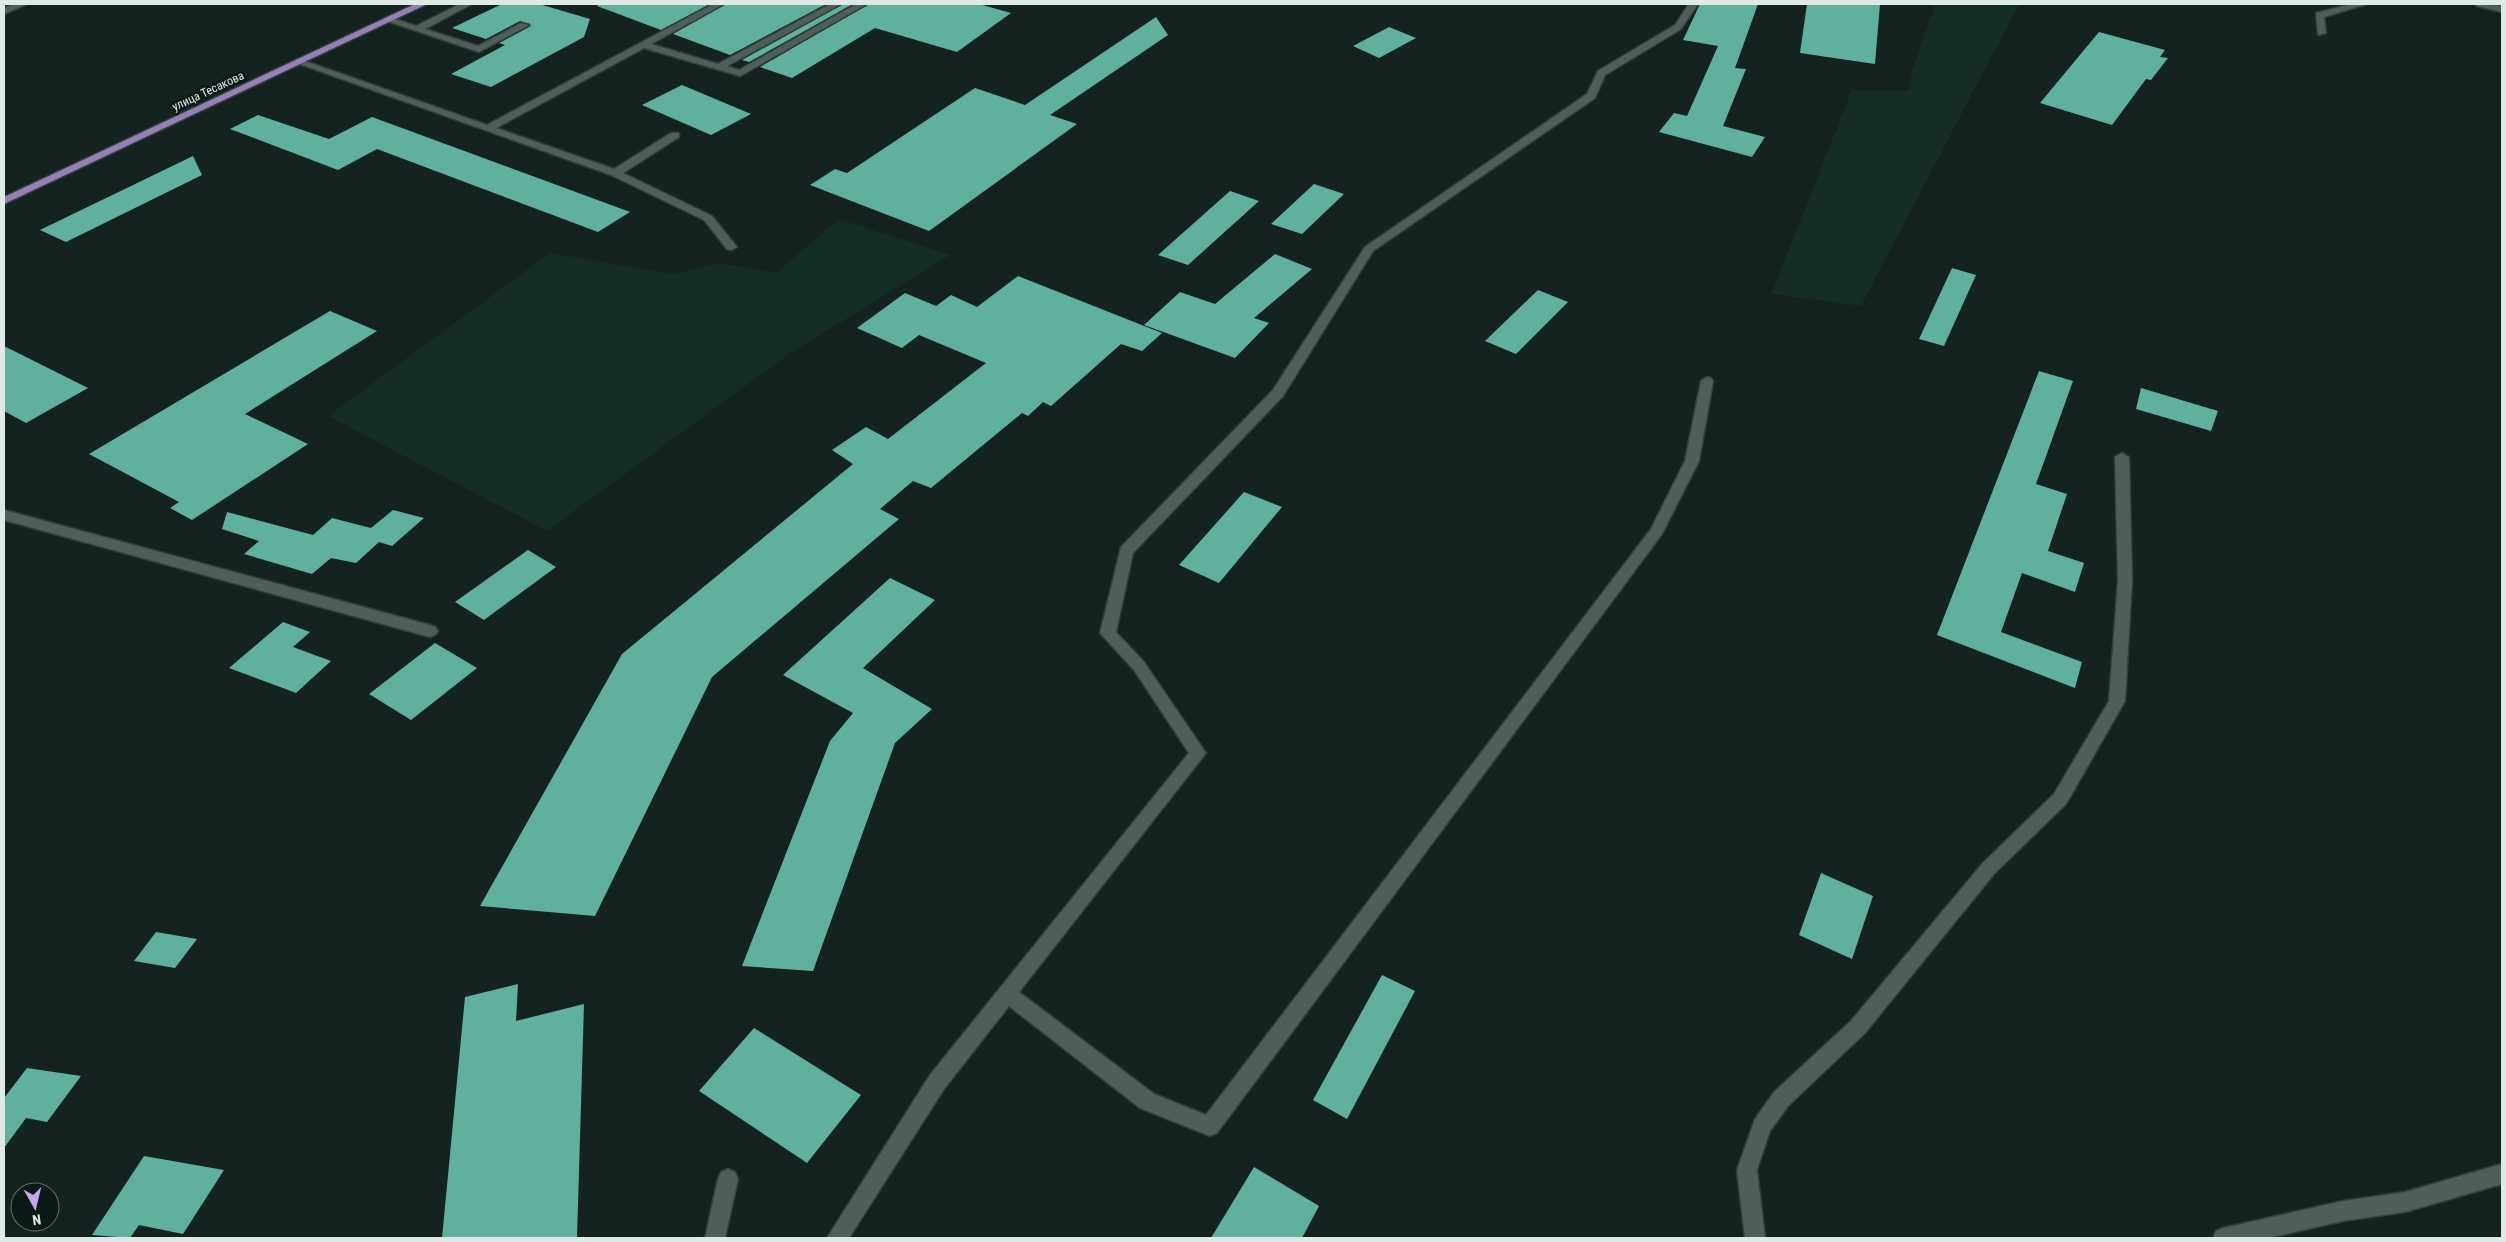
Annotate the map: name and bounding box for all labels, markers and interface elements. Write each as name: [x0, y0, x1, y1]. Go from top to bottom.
street label: улица Тесакова: [170, 68, 246, 114]
north arrow: [10, 1182, 60, 1232]
text: N: [31, 1211, 42, 1228]

